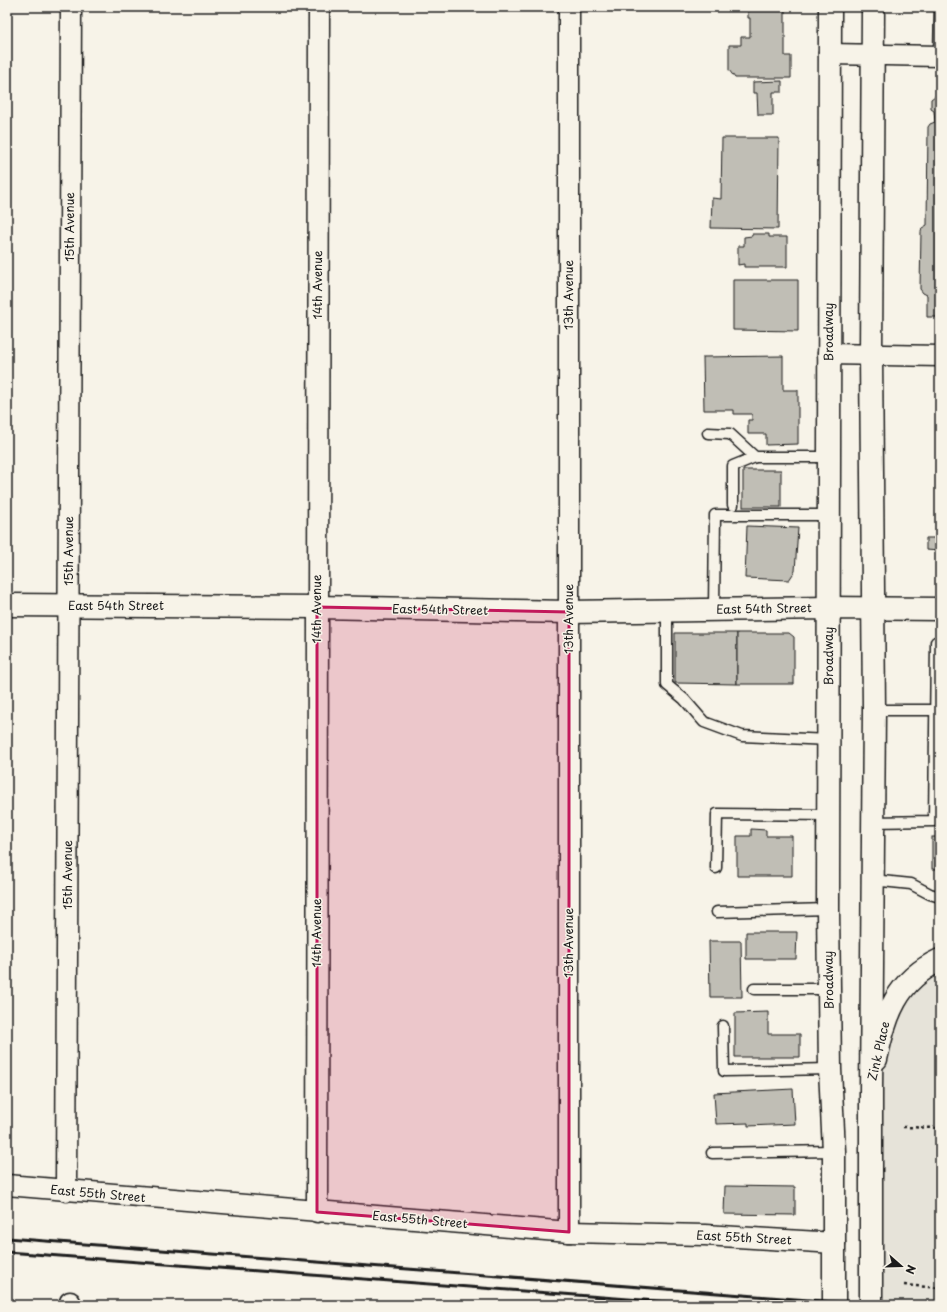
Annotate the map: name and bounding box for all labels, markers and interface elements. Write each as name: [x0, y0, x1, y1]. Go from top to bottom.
street label: 15th Avenue: [60, 192, 78, 262]
street label: 14th Avenue: [308, 250, 326, 320]
street label: 13th Avenue: [559, 260, 577, 330]
street label: Broadway: [819, 303, 837, 361]
street label: 15th Avenue: [59, 516, 77, 586]
street label: 14th Avenue: [307, 574, 325, 644]
street label: 13th Avenue: [559, 584, 577, 654]
street label: East 54th Street: [68, 596, 164, 614]
street label: East 54th Street: [716, 598, 812, 618]
street label: East 54th Street: [392, 599, 488, 619]
street label: Broadway: [819, 627, 837, 685]
street label: 15th Avenue: [58, 840, 76, 910]
street label: 14th Avenue: [307, 898, 325, 968]
street label: 13th Avenue: [559, 908, 577, 978]
street label: Broadway: [818, 951, 838, 1009]
street label: Zink Place: [862, 1019, 894, 1082]
street label: East 55th Street: [50, 1180, 147, 1206]
street label: East 55th Street: [372, 1206, 469, 1232]
street label: East 55th Street: [696, 1226, 792, 1248]
north arrow: [881, 1246, 921, 1286]
text: N: [901, 1263, 920, 1277]

